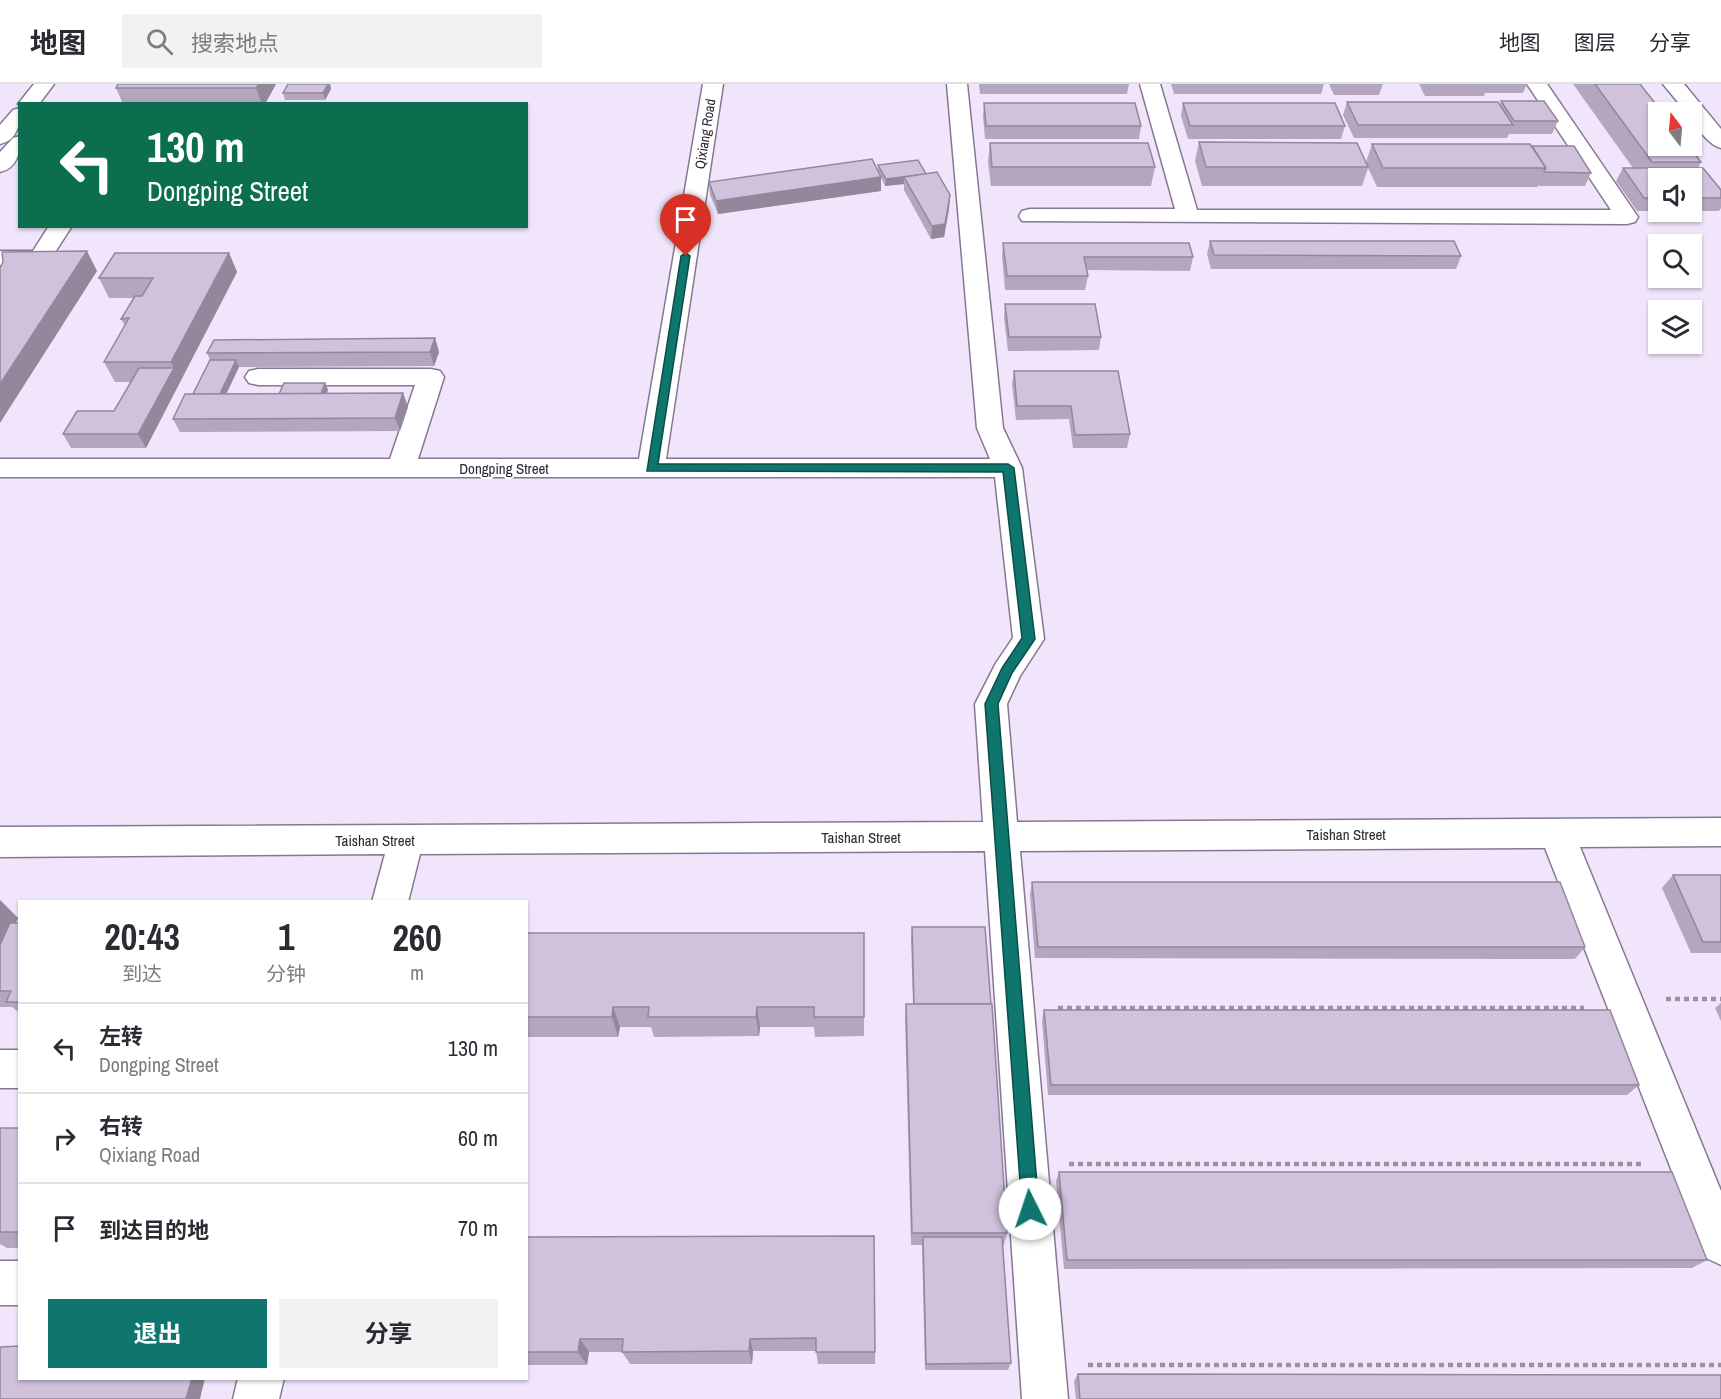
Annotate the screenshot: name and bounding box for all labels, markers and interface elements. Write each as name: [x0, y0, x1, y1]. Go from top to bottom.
search box: [122, 14, 542, 68]
text: 地图: [30, 24, 86, 62]
icon: search: [143, 25, 176, 58]
text: 搜索地点: [191, 28, 279, 58]
text: 地图: [1499, 28, 1541, 57]
text: 图层: [1574, 28, 1616, 57]
text: 分享: [1649, 28, 1691, 57]
street label: Qixiang Road: [691, 98, 719, 170]
north arrow: [1648, 102, 1702, 156]
map controls: [1648, 102, 1702, 354]
text: 130 m: [147, 119, 245, 175]
icon: left: [48, 126, 126, 204]
button: sound: [1648, 168, 1702, 222]
text: Dongping Street: [147, 173, 308, 209]
pin: [660, 194, 711, 256]
icon: arrive: [669, 203, 702, 236]
button: search: [1648, 234, 1702, 288]
button: layers: [1648, 300, 1702, 354]
street label: Dongping Street: [459, 458, 549, 479]
street label: Taishan Street: [1306, 824, 1386, 845]
street label: Taishan Street: [821, 827, 901, 848]
street label: Taishan Street: [335, 830, 415, 851]
text: 20:43: [104, 913, 180, 961]
text: 1: [278, 913, 294, 961]
text: 260: [392, 914, 442, 962]
text: m: [410, 959, 424, 986]
text: 到达: [122, 960, 162, 987]
text: 分钟: [266, 960, 306, 987]
text: 左转: [99, 1021, 143, 1051]
icon: left: [48, 1032, 81, 1065]
text: 130 m: [448, 1033, 498, 1063]
text: Dongping Street: [99, 1051, 218, 1078]
text: 右转: [99, 1111, 143, 1141]
icon: right: [48, 1122, 81, 1155]
text: 60 m: [458, 1123, 498, 1153]
text: Qixiang Road: [99, 1141, 200, 1168]
position arrow: [998, 1177, 1062, 1241]
icon: arrive: [48, 1212, 81, 1245]
text: 70 m: [458, 1213, 498, 1243]
text: 到达目的地: [99, 1215, 209, 1245]
button: 退出: [48, 1299, 267, 1368]
button: 分享: [279, 1299, 498, 1368]

